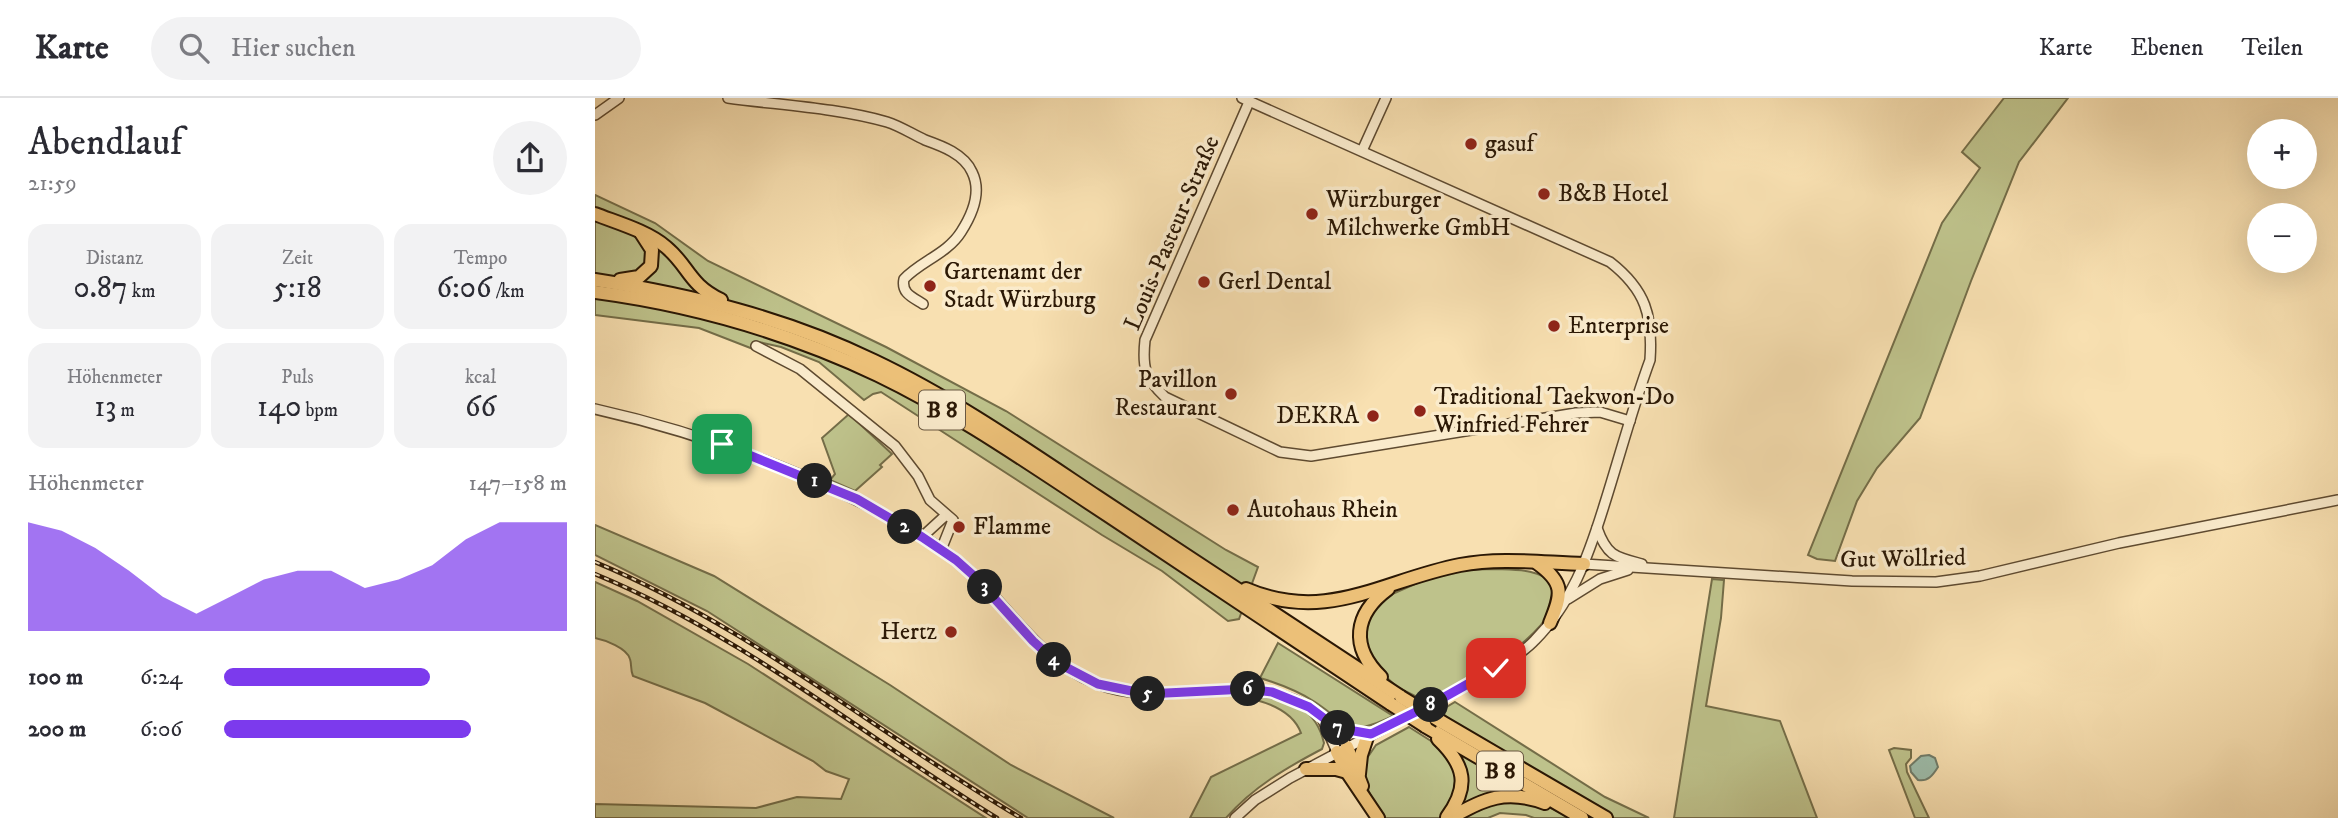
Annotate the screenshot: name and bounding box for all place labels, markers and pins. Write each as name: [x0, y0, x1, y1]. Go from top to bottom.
place label: gasuf: [1485, 129, 1537, 159]
marker: gasuf: [1463, 136, 1479, 152]
place label: B&B Hotel: [1558, 179, 1669, 209]
place label: Würzburger Milchwerke GmbH: [1325, 185, 1511, 243]
marker: B&B Hotel: [1536, 186, 1552, 202]
marker: Würzburger Milchwerke GmbH: [1304, 206, 1320, 222]
place label: Gartenamt der Stadt Würzburg: [944, 257, 1096, 315]
place label: Gerl Dental: [1218, 267, 1332, 297]
marker: Gerl Dental: [1196, 274, 1212, 290]
marker: Gartenamt der Stadt Würzburg: [922, 278, 938, 294]
place label: Enterprise: [1568, 311, 1669, 341]
marker: Enterprise: [1546, 318, 1562, 334]
place label: Pavillon Restaurant: [1115, 365, 1217, 423]
place label: Traditional Taekwon-Do Winfried Fehrer: [1433, 382, 1674, 440]
marker: Pavillon Restaurant: [1223, 386, 1239, 402]
place label: DEKRA: [1276, 401, 1360, 431]
marker: Traditional Taekwon-Do Winfried Fehrer: [1412, 403, 1428, 419]
marker: DEKRA: [1365, 408, 1381, 424]
pin: [692, 414, 752, 474]
pin: 1: [797, 464, 833, 498]
place label: Autohaus Rhein: [1247, 495, 1398, 525]
marker: Autohaus Rhein: [1225, 502, 1241, 518]
pin: 2: [887, 510, 923, 544]
place label: Flamme: [973, 512, 1051, 542]
marker: Flamme: [951, 519, 967, 535]
pin: 3: [967, 570, 1003, 604]
place label: Hertz: [880, 617, 938, 647]
marker: Hertz: [943, 624, 959, 640]
pin: [1466, 638, 1526, 698]
pin: 4: [1037, 642, 1071, 678]
pin: 6: [1231, 672, 1265, 706]
pin: 5: [1131, 676, 1165, 712]
pin: 8: [1413, 688, 1449, 722]
pin: 7: [1321, 710, 1355, 746]

